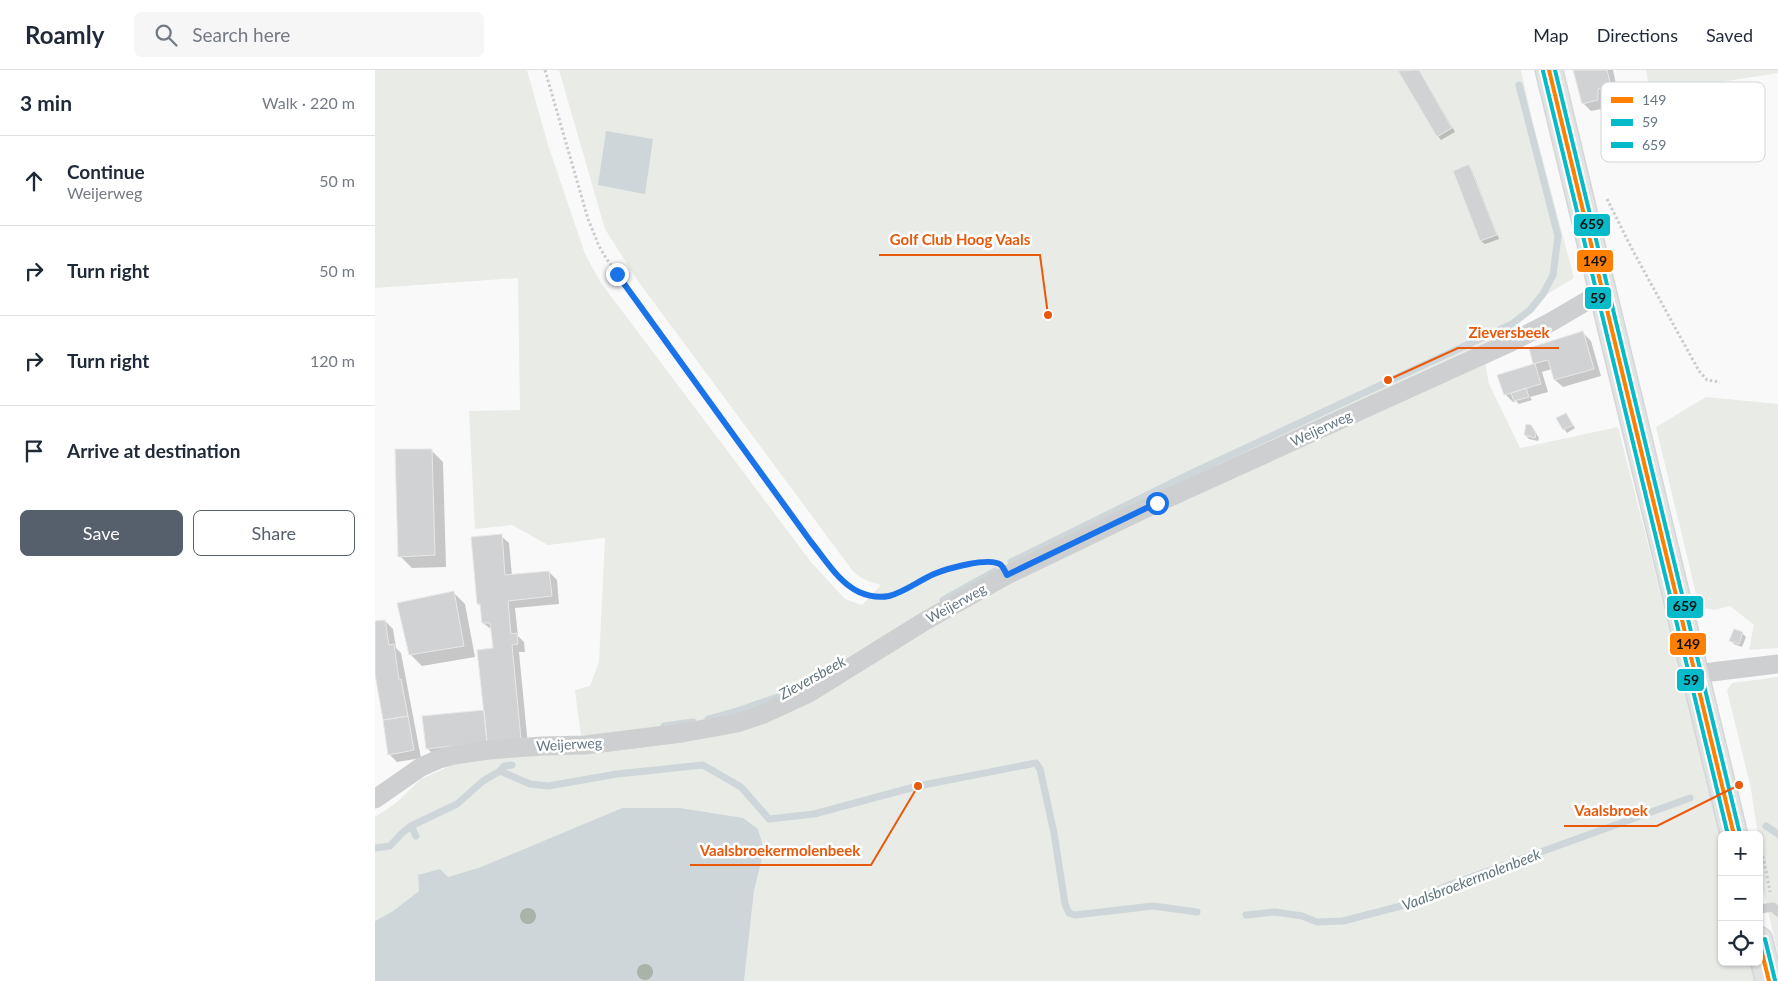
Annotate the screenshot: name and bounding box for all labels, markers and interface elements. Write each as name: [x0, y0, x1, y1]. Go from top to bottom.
search box: [134, 12, 484, 57]
text: Roamly: [25, 20, 104, 49]
icon: search: [152, 21, 180, 49]
text: Search here: [192, 23, 290, 46]
text: Map: [1533, 24, 1569, 46]
text: Directions: [1597, 24, 1678, 46]
text: Saved: [1706, 24, 1753, 46]
legend: [1601, 82, 1765, 162]
text: 3 min: [20, 90, 72, 115]
text: 149: [1642, 91, 1666, 108]
text: Walk · 220 m: [262, 93, 355, 112]
text: 59: [1642, 113, 1658, 130]
text: 659: [1642, 136, 1666, 153]
text: Continue: [67, 160, 145, 183]
icon: ahead: [20, 167, 48, 195]
text: 50 m: [319, 171, 355, 190]
text: Weijerweg: [67, 183, 142, 202]
line badge: 659: [1573, 213, 1611, 237]
text: 659: [1580, 215, 1604, 232]
callout: Golf Club Hoog Vaals: [879, 225, 1040, 255]
text: Golf Club Hoog Vaals: [890, 230, 1031, 248]
line badge: 149: [1576, 249, 1614, 273]
text: 149: [1583, 252, 1607, 269]
icon: right: [20, 257, 48, 285]
text: Turn right: [67, 259, 149, 282]
text: 50 m: [319, 261, 355, 280]
route end: [606, 263, 629, 286]
line badge: 59: [1584, 286, 1612, 310]
text: 59: [1590, 289, 1606, 306]
callout: Zieversbeek: [1458, 318, 1559, 348]
text: Zieversbeek: [1468, 323, 1551, 341]
icon: right: [20, 347, 48, 375]
text: Turn right: [67, 349, 149, 372]
text: 120 m: [310, 351, 355, 370]
street label: Weijerweg: [1288, 406, 1354, 450]
icon: arrive: [20, 437, 48, 465]
text: Arrive at destination: [67, 439, 240, 462]
route start: [1146, 492, 1169, 515]
button: Save: [20, 510, 183, 556]
button: Share: [193, 510, 355, 556]
street label: Weijerweg: [923, 580, 989, 626]
line badge: 659: [1666, 595, 1704, 619]
text: 659: [1673, 597, 1697, 614]
line badge: 149: [1669, 632, 1707, 656]
text: 149: [1676, 635, 1700, 652]
water label: Zieversbeek: [775, 651, 849, 703]
line badge: 59: [1676, 668, 1705, 692]
text: 59: [1683, 671, 1699, 688]
street label: Weijerweg: [536, 734, 602, 754]
callout: Vaalsbroek: [1564, 796, 1657, 826]
text: Vaalsbroek: [1573, 801, 1649, 819]
map controls: [1718, 831, 1763, 966]
button: +: [1718, 831, 1763, 876]
callout: Vaalsbroekermolenbeek: [690, 835, 871, 865]
text: Vaalsbroekermolenbeek: [699, 841, 861, 859]
water label: Vaalsbroekermolenbeek: [1399, 844, 1544, 914]
button: −: [1718, 876, 1763, 921]
button: locate: [1718, 921, 1763, 966]

